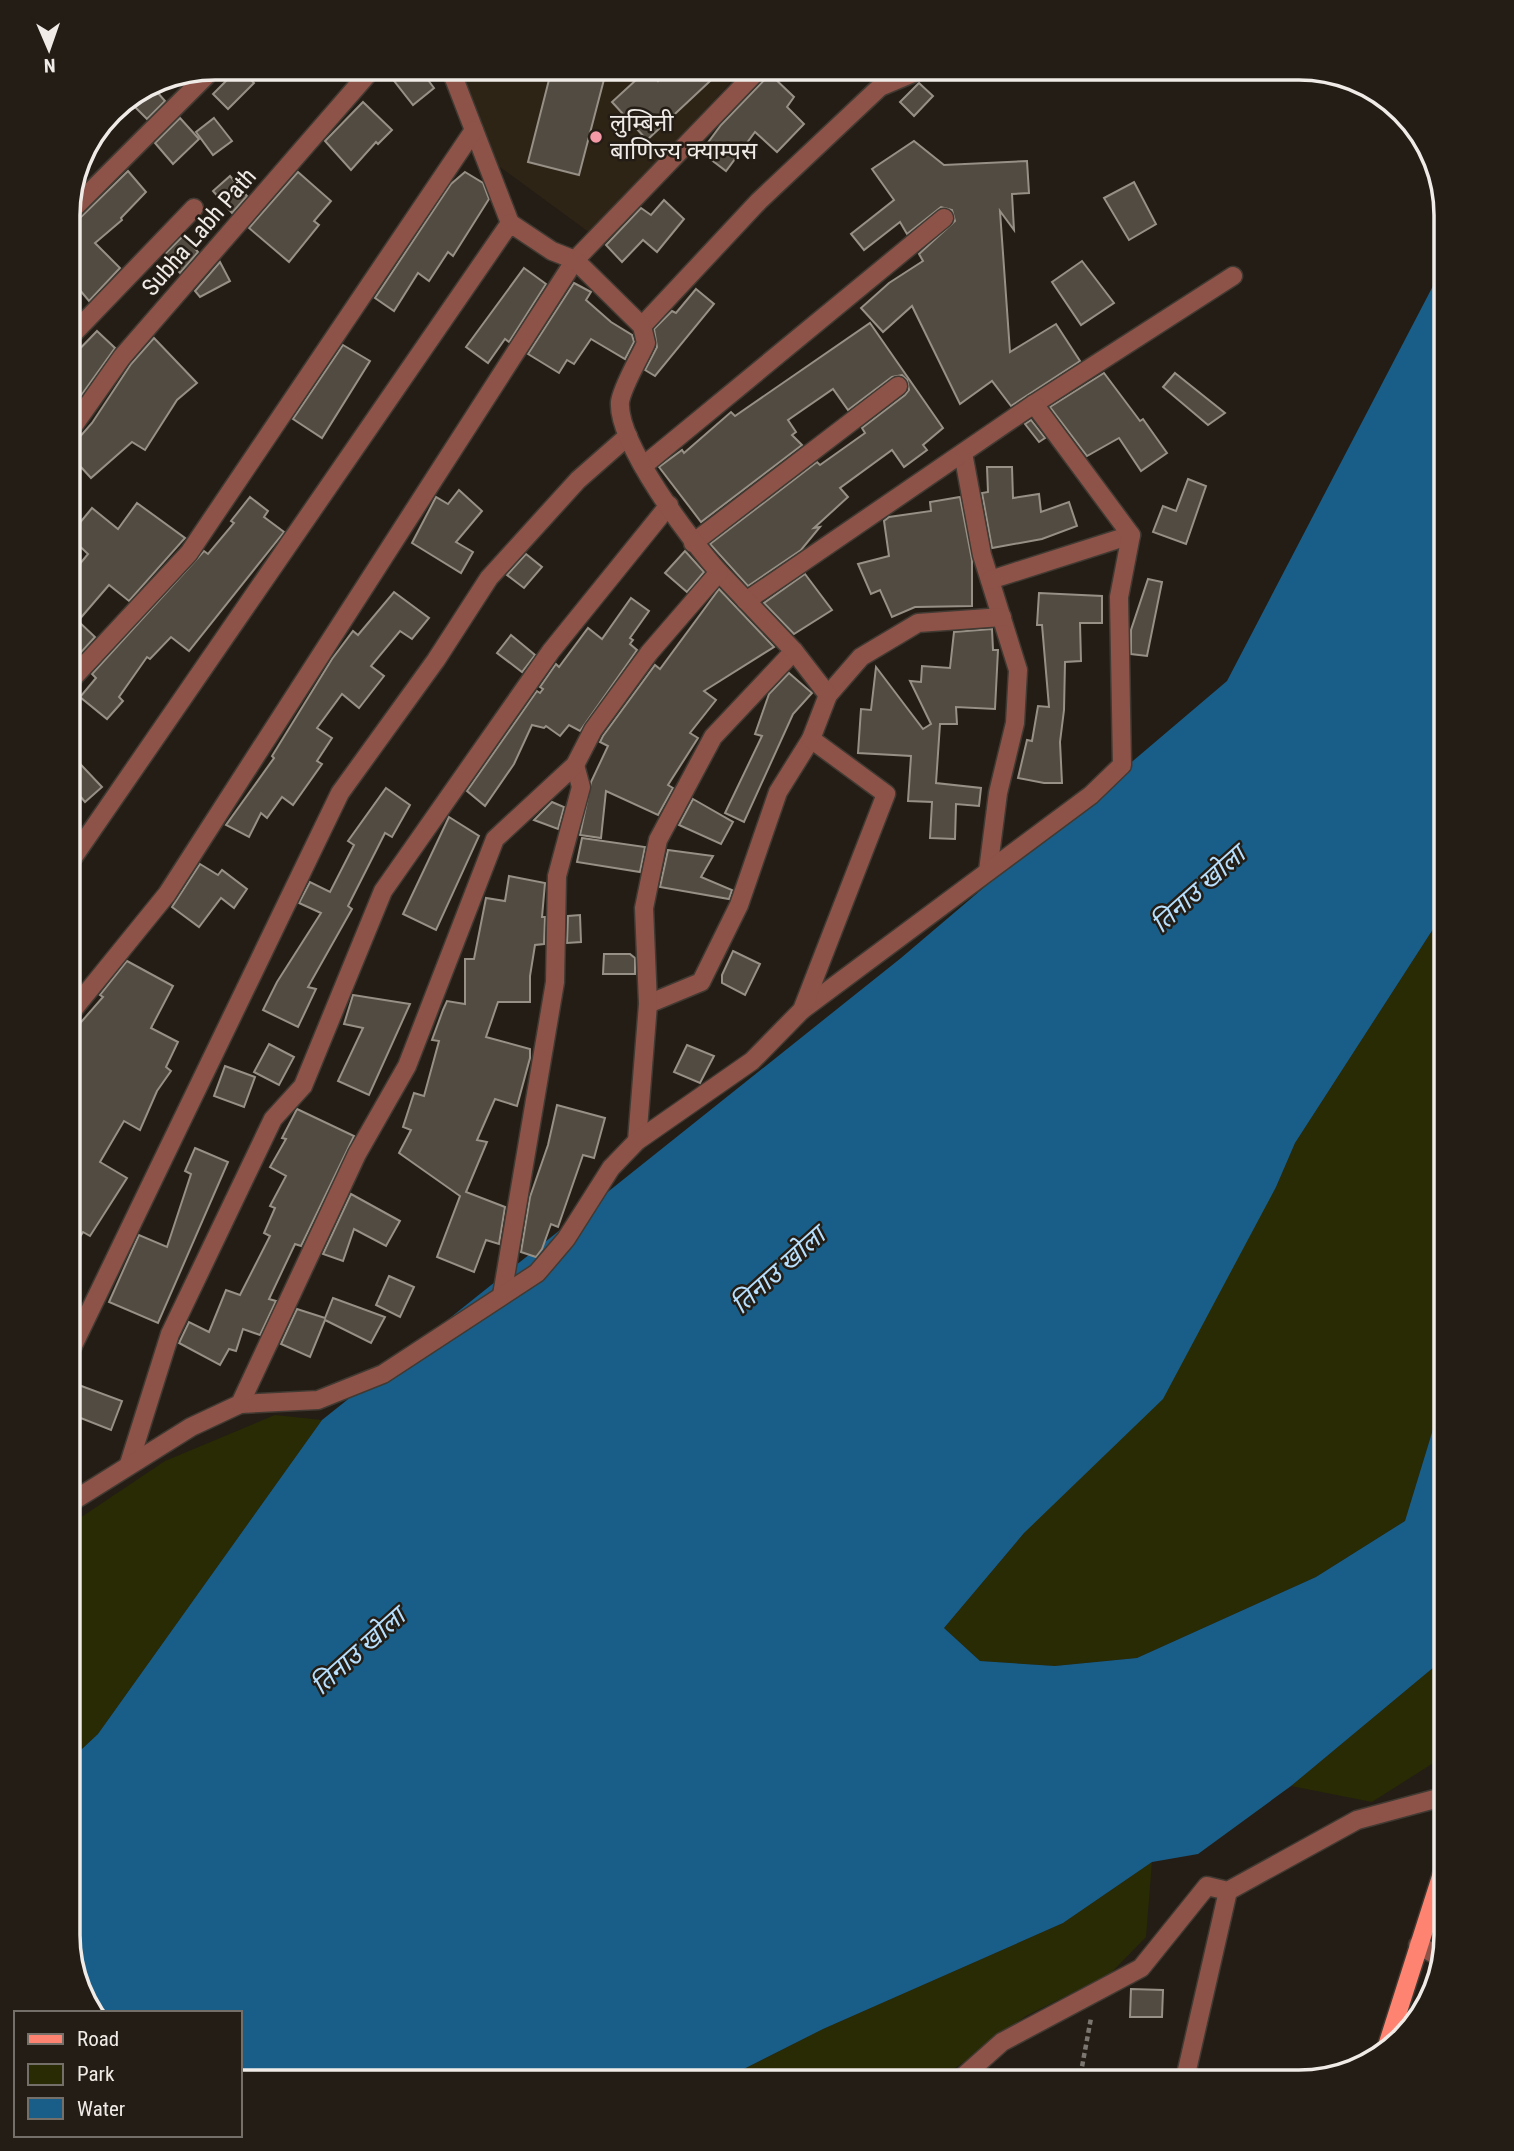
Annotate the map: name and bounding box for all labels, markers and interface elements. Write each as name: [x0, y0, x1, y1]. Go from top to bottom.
north arrow: [14, 14, 84, 84]
text: N: [43, 54, 56, 77]
place label: लुम्बिनी बाणिज्य क्याम्पस: [610, 109, 758, 165]
marker: लुम्बिनी बाणिज्य क्याम्पस: [588, 129, 604, 145]
street label: Subha Labh Path: [136, 163, 262, 301]
water label: तिनाउ खोला: [1145, 836, 1255, 939]
water label: तिनाउ खोला: [725, 1217, 835, 1320]
water label: तिनाउ खोला: [305, 1598, 415, 1701]
legend: [14, 2011, 242, 2137]
text: Road: [77, 2027, 119, 2051]
text: Park: [77, 2062, 115, 2086]
text: Water: [77, 2097, 125, 2121]

